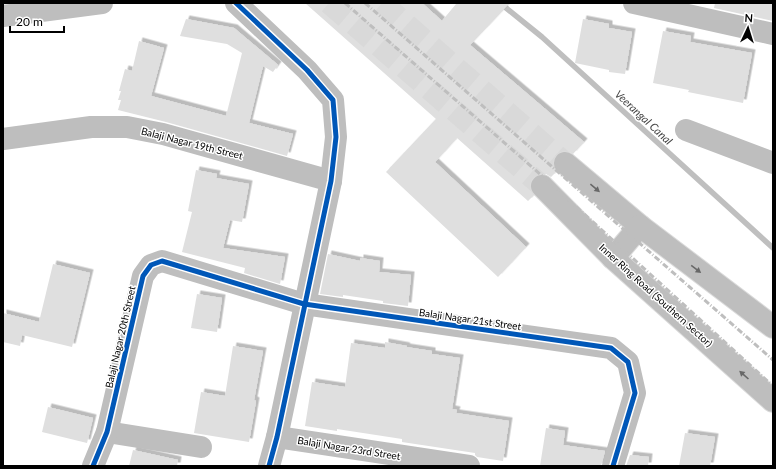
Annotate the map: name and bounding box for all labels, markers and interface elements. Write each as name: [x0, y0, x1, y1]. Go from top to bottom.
scale bar: [10, 8, 64, 34]
north arrow: [728, 8, 768, 48]
text: N: [744, 11, 753, 24]
text: 20 m: [16, 14, 43, 29]
water label: Veerangal Canal: [613, 87, 676, 147]
street label: Balaji Nagar 19th Street: [140, 125, 244, 162]
one-way arrow: [589, 183, 600, 192]
street label: Inner Ring Road (Southern Sector): [597, 241, 715, 349]
one-way arrow: [691, 265, 702, 273]
street label: Balaji Nagar 20th Street: [102, 284, 138, 389]
street label: Balaji Nagar 21st Street: [418, 306, 522, 332]
one-way arrow: [739, 371, 749, 380]
street label: Balaji Nagar 23rd Street: [297, 434, 402, 462]

